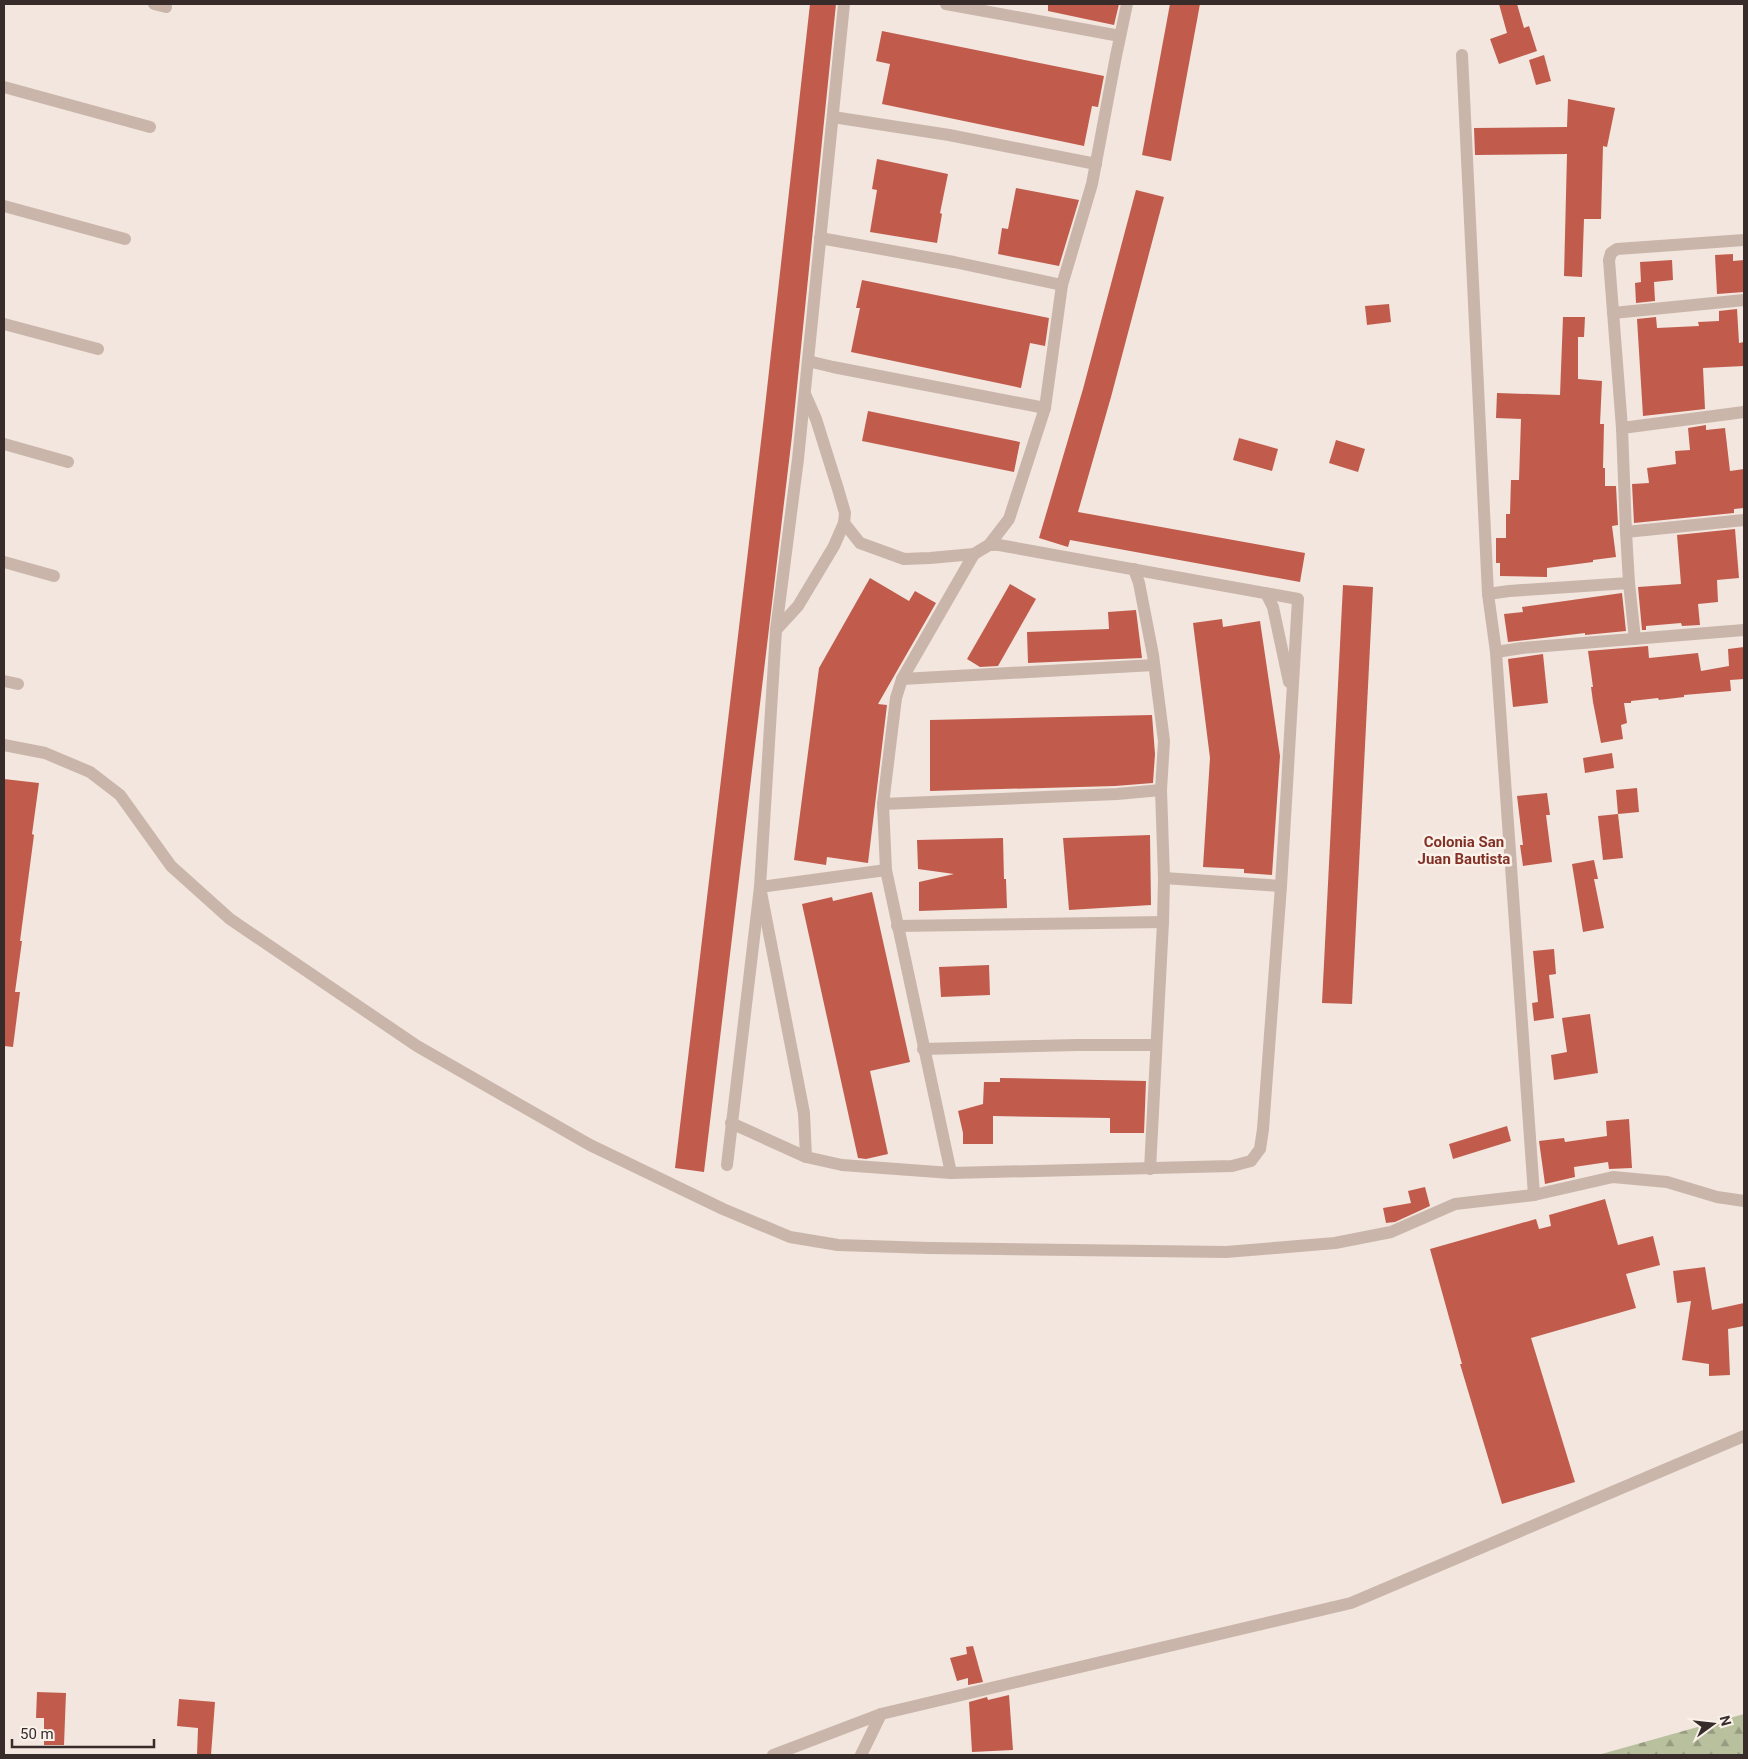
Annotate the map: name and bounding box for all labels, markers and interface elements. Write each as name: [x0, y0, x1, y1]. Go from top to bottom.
district label: Colonia San Juan Bautista: [1418, 833, 1510, 868]
north arrow: [1688, 1699, 1738, 1749]
text: N: [1717, 1714, 1735, 1727]
scale bar: [12, 1716, 155, 1748]
text: 50 m: [20, 1725, 54, 1743]

